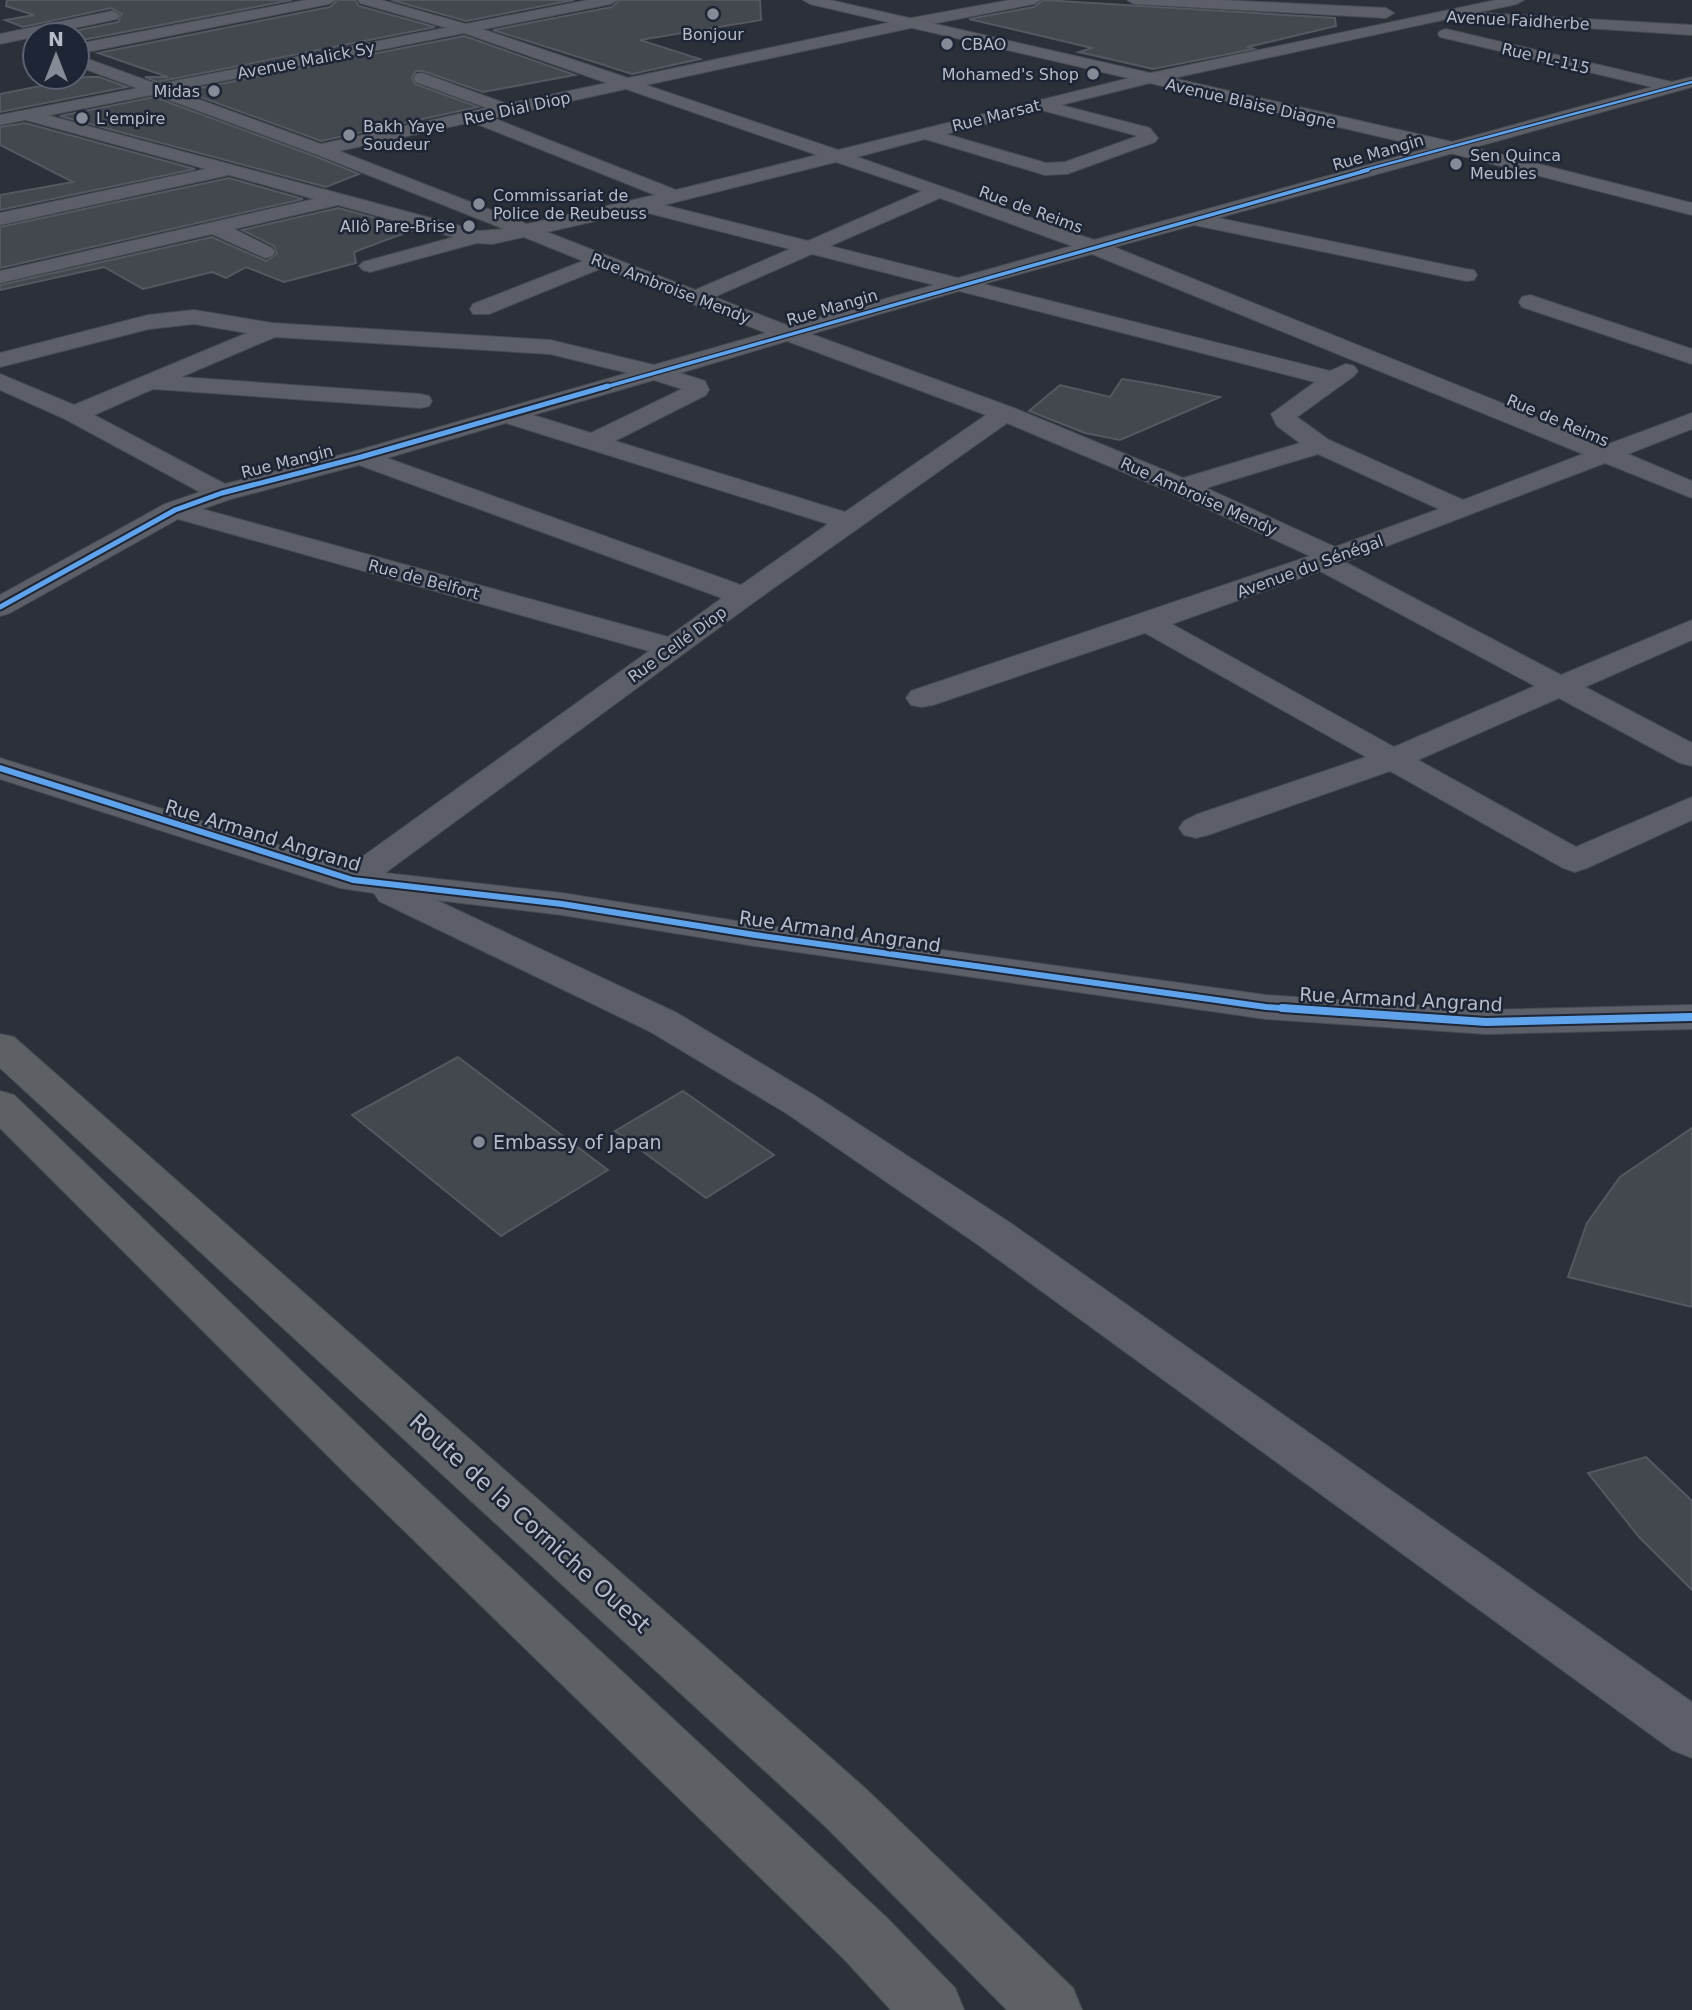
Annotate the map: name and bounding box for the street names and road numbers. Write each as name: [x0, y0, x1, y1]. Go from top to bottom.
street label: Avenue Faidherbe: [1446, 7, 1590, 34]
street label: Avenue Malick Sy: [236, 38, 377, 83]
street label: Rue PL-115: [1500, 39, 1592, 78]
street label: Avenue Blaise Diagne: [1164, 75, 1338, 132]
street label: Rue Dial Diop: [462, 88, 572, 129]
street label: Rue Marsat: [950, 95, 1042, 136]
street label: Rue Mangin: [1330, 130, 1426, 175]
street label: Rue de Reims: [976, 182, 1085, 237]
street label: Rue Ambroise Mendy: [588, 249, 753, 328]
street label: Rue Mangin: [784, 285, 880, 330]
street label: Rue de Reims: [1504, 390, 1612, 451]
street label: Rue Mangin: [239, 441, 335, 482]
street label: Rue Ambroise Mendy: [1118, 453, 1280, 540]
street label: Avenue du Sénégal: [1234, 531, 1386, 602]
street label: Rue de Belfort: [366, 556, 481, 603]
street label: Rue Cellé Diop: [624, 602, 730, 686]
street label: Rue Armand Angrand: [162, 795, 364, 875]
street label: Rue Armand Angrand: [738, 906, 942, 956]
street label: Rue Armand Angrand: [1299, 983, 1503, 1015]
street label: Route de la Corniche Ouest: [404, 1408, 656, 1638]

